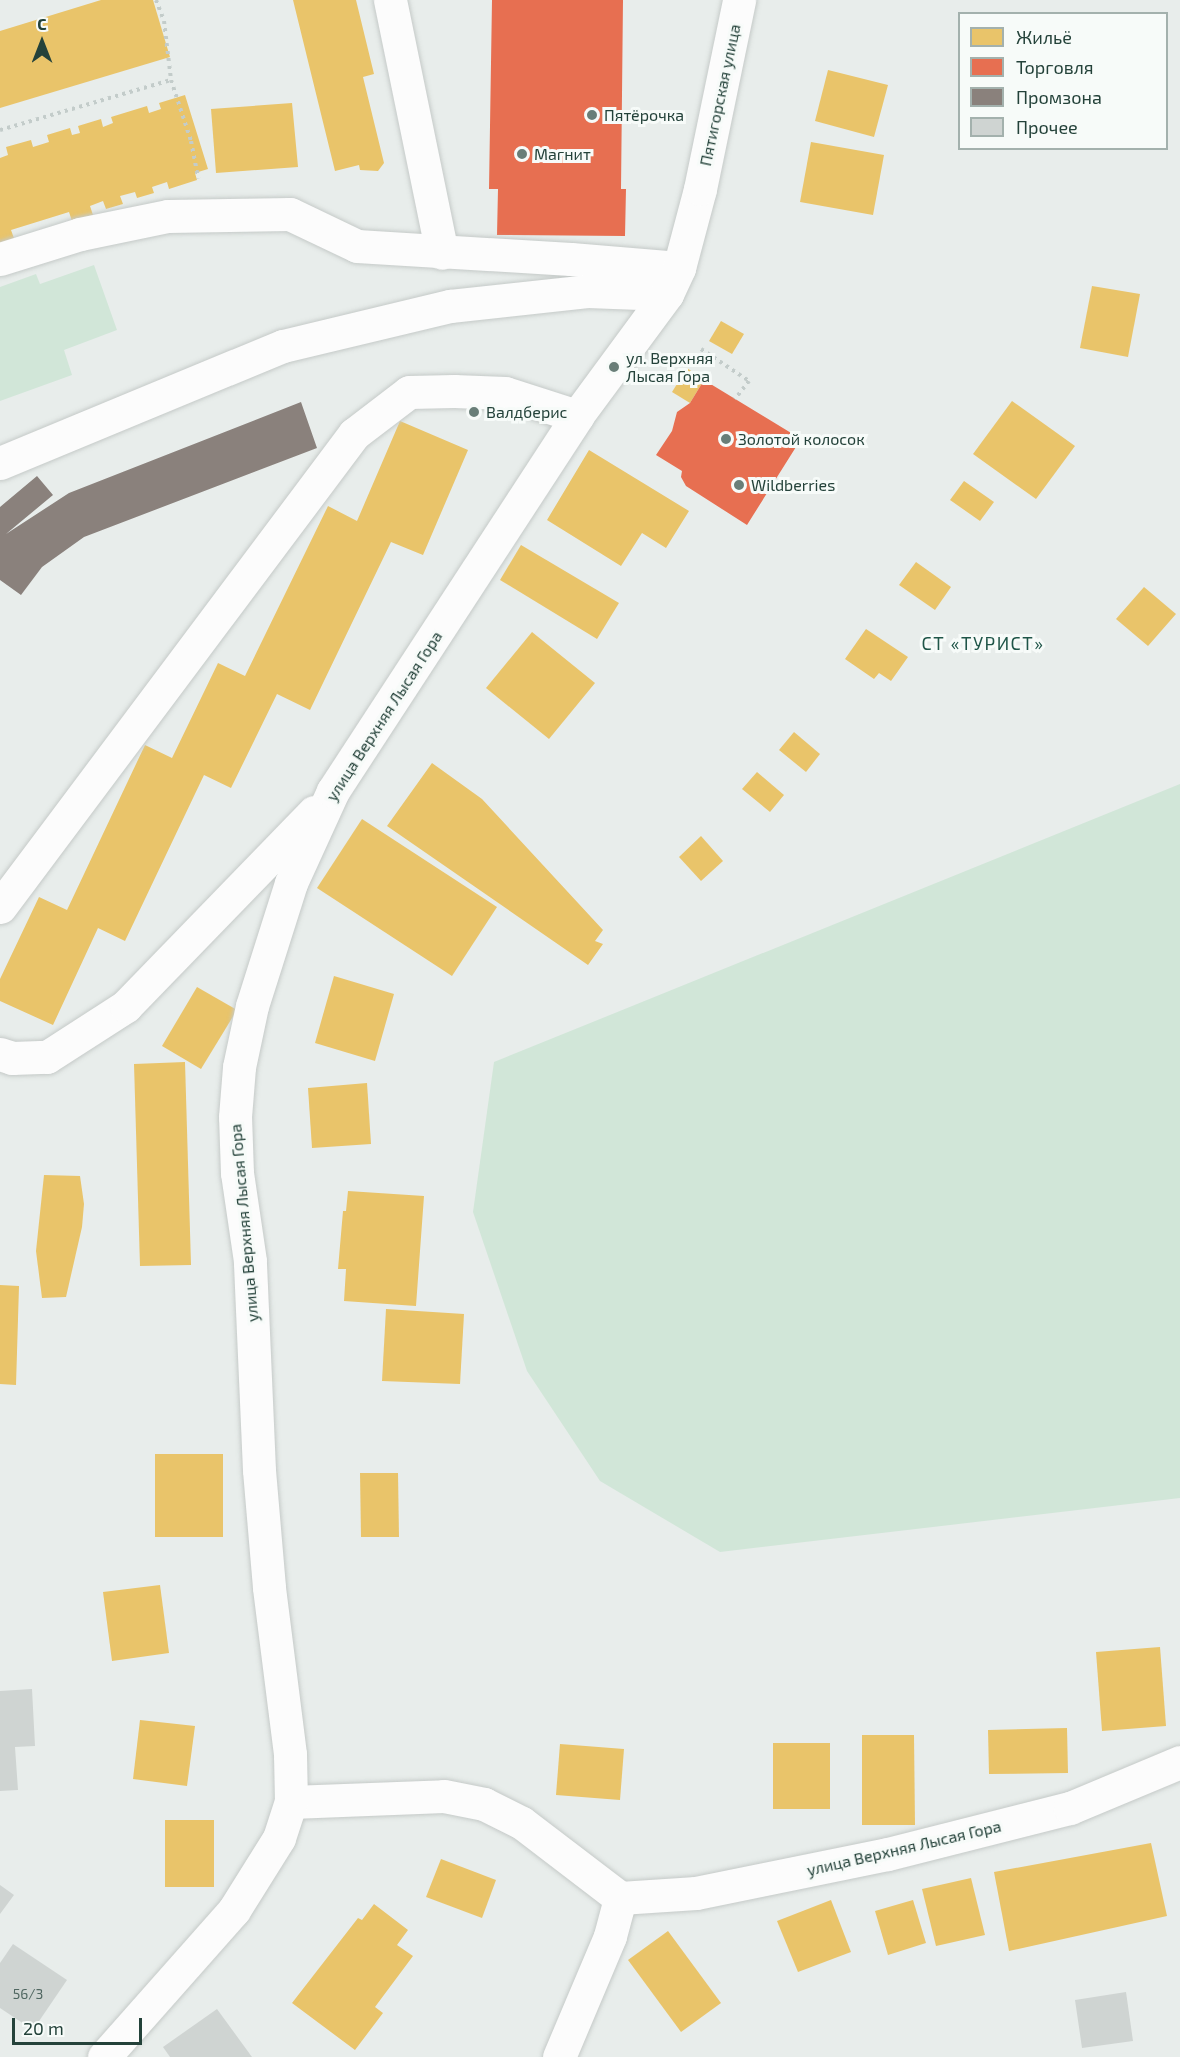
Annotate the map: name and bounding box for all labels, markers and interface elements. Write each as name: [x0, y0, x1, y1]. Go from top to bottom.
north arrow: [12, 12, 72, 72]
legend: [958, 12, 1168, 150]
text: С: [37, 14, 47, 33]
street label: Пятигорская улица: [696, 22, 744, 168]
text: Жильё: [1016, 26, 1072, 48]
text: Торговля: [1016, 56, 1094, 78]
text: Промзона: [1016, 86, 1102, 108]
place label: Пятёрочка: [604, 105, 684, 125]
marker: Пятёрочка: [585, 108, 599, 122]
text: Прочее: [1016, 116, 1078, 138]
place label: Магнит: [534, 144, 591, 164]
marker: Магнит: [515, 147, 529, 161]
place label: ул. Верхняя Лысая Гора: [626, 348, 713, 386]
marker: ул. Верхняя Лысая Гора: [607, 360, 621, 374]
place label: Валдберис: [486, 402, 567, 422]
marker: Валдберис: [467, 405, 481, 419]
place label: Золотой колосок: [738, 429, 865, 449]
marker: Золотой колосок: [719, 432, 733, 446]
place label: Wildberries: [751, 475, 835, 495]
marker: Wildberries: [732, 478, 746, 492]
street label: улица Верхняя Лысая Гора: [322, 627, 446, 805]
district label: СТ «ТУРИСТ»: [921, 632, 1045, 654]
street label: улица Верхняя Лысая Гора: [226, 1123, 262, 1323]
street label: улица Верхняя Лысая Гора: [805, 1816, 1003, 1880]
house number: 56/3: [13, 1986, 43, 2002]
scale bar: [15, 2006, 146, 2044]
text: 20 m: [23, 2017, 64, 2039]

